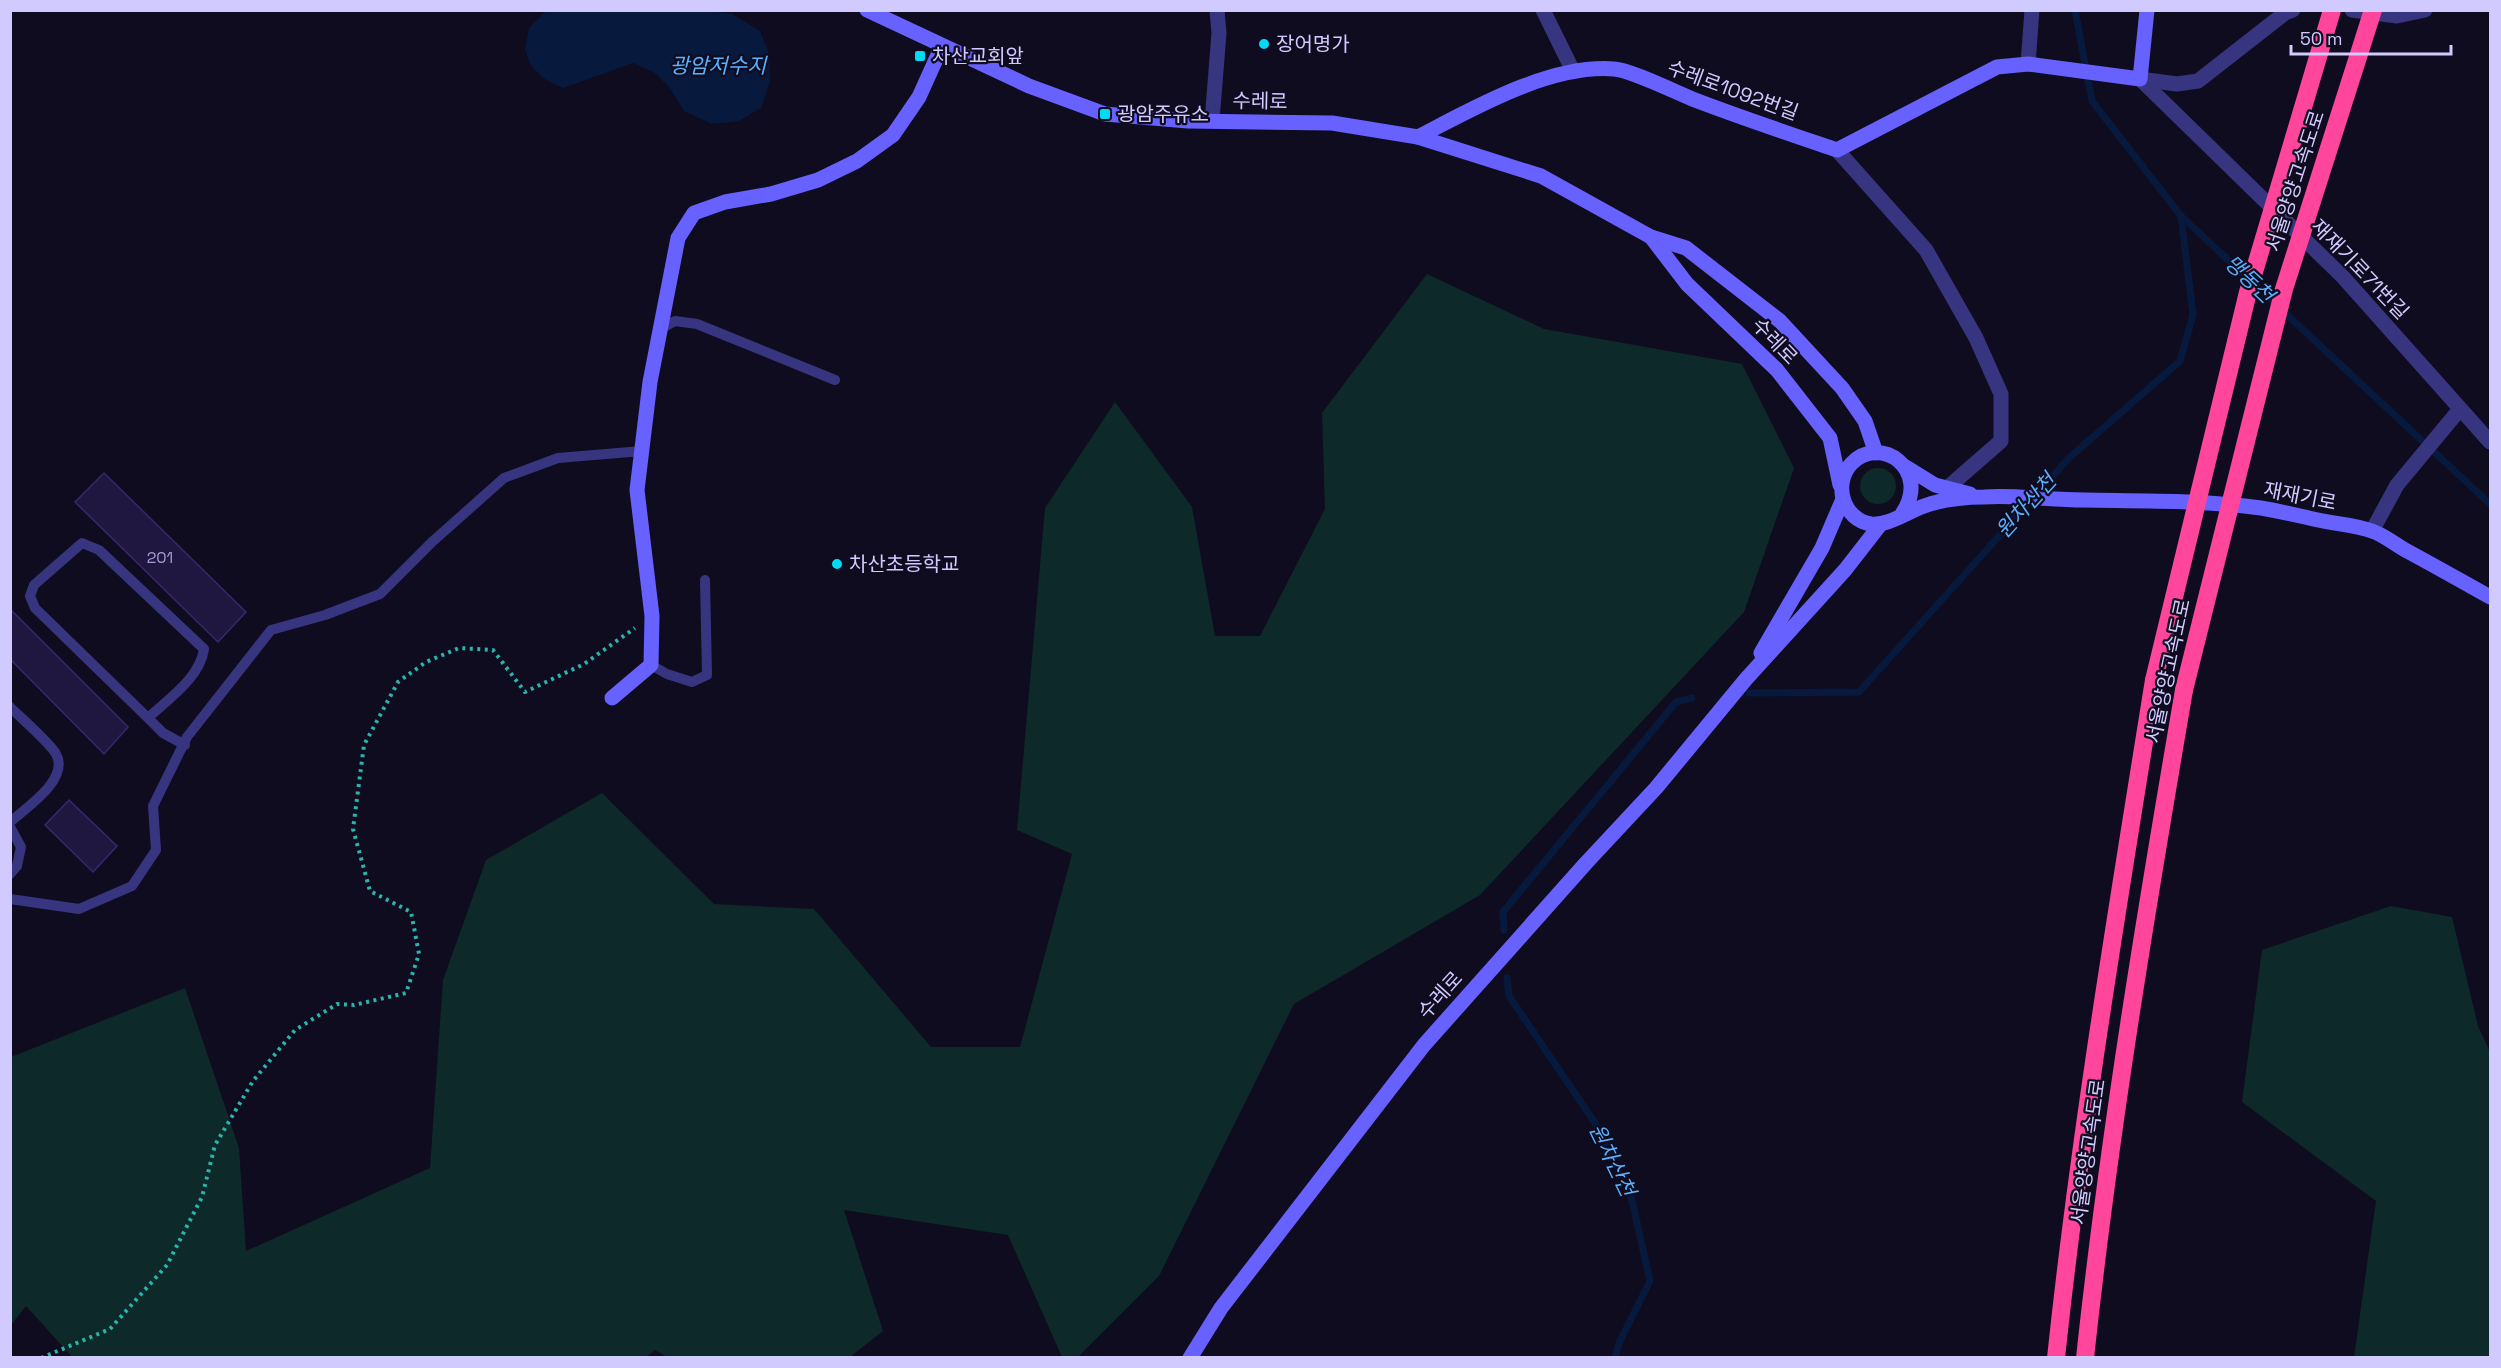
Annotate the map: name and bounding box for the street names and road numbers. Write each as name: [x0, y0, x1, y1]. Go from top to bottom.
street label: 수레로1092번길: [1664, 54, 1802, 126]
street label: 수레로: [1232, 88, 1288, 114]
street label: 서울양양고속도로: [2260, 107, 2330, 255]
street label: 재재기로71번길: [2306, 213, 2414, 325]
street label: 수레로: [1746, 312, 1804, 370]
street label: 재재기로: [2261, 476, 2339, 516]
street label: 서울양양고속도로: [2140, 596, 2196, 746]
street label: 수레로: [1412, 966, 1468, 1024]
street label: 서울양양고속도로: [2065, 1077, 2111, 1227]

